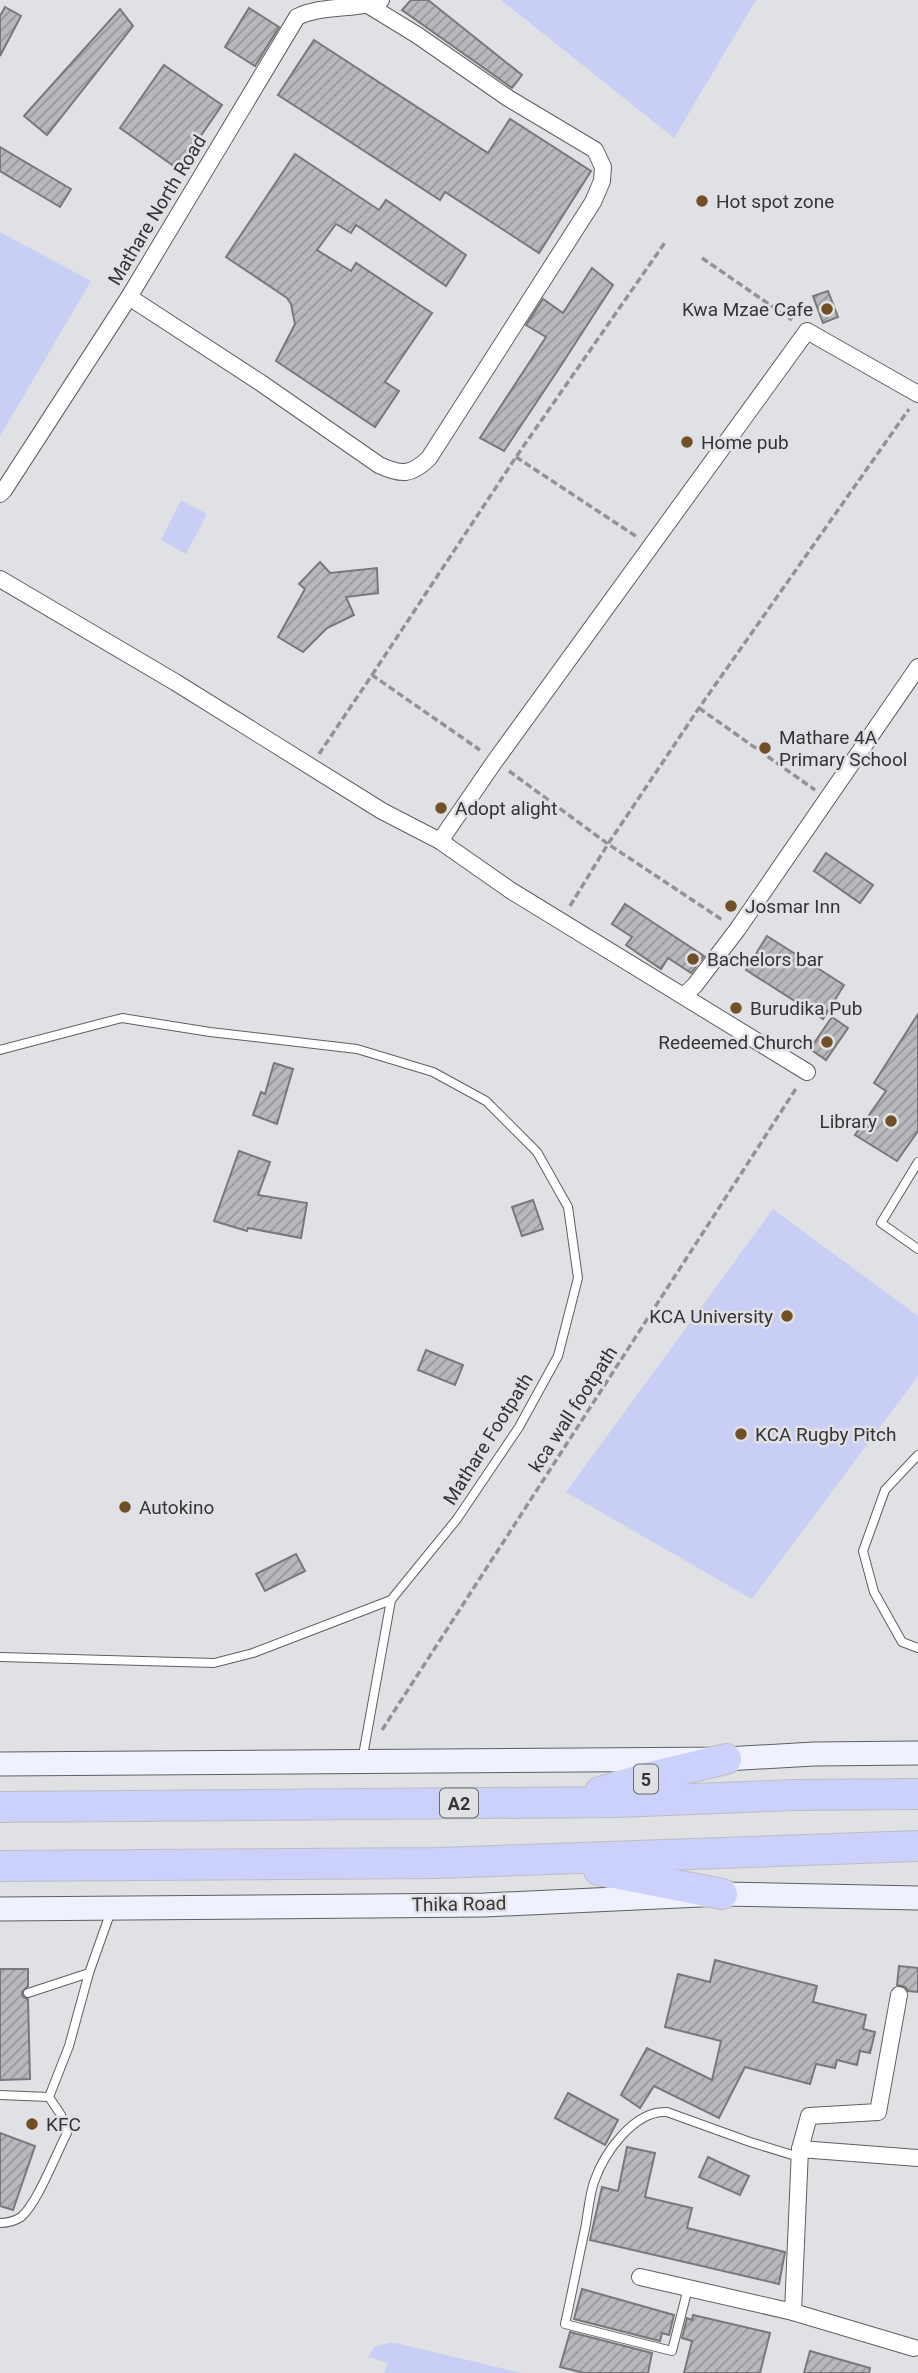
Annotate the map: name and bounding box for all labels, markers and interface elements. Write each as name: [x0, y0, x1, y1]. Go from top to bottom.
street label: Mathare North Road: [103, 131, 211, 289]
place label: Hot spot zone: [716, 190, 834, 213]
marker: Hot spot zone: [694, 193, 710, 209]
place label: Kwa Mzae Cafe: [682, 298, 813, 321]
marker: Kwa Mzae Cafe: [819, 301, 835, 317]
place label: Home pub: [701, 431, 789, 454]
marker: Home pub: [679, 434, 695, 450]
place label: Mathare 4A Primary School: [779, 726, 907, 771]
marker: Mathare 4A Primary School: [757, 740, 773, 756]
place label: Adopt alight: [455, 797, 557, 820]
marker: Adopt alight: [433, 800, 449, 816]
place label: Josmar Inn: [745, 895, 840, 918]
marker: Josmar Inn: [723, 898, 739, 914]
place label: Bachelors bar: [707, 948, 824, 971]
marker: Bachelors bar: [685, 951, 701, 967]
place label: Burudika Pub: [750, 997, 862, 1020]
marker: Burudika Pub: [728, 1000, 744, 1016]
place label: Redeemed Church: [658, 1031, 813, 1054]
marker: Redeemed Church: [819, 1034, 835, 1050]
place label: Library: [819, 1110, 877, 1133]
marker: Library: [883, 1113, 899, 1129]
place label: KCA University: [649, 1305, 773, 1328]
marker: KCA University: [779, 1308, 795, 1324]
street label: kca wall footpath: [524, 1342, 622, 1476]
street label: Mathare Footpath: [438, 1369, 538, 1509]
place label: KCA Rugby Pitch: [755, 1423, 896, 1446]
marker: KCA Rugby Pitch: [733, 1426, 749, 1442]
place label: Autokino: [139, 1496, 214, 1519]
marker: Autokino: [117, 1499, 133, 1515]
road number: 5: [634, 1764, 658, 1794]
road number: A2: [440, 1788, 478, 1817]
street label: Thika Road: [411, 1892, 507, 1916]
place label: KFC: [46, 2113, 81, 2136]
marker: KFC: [24, 2116, 40, 2132]

